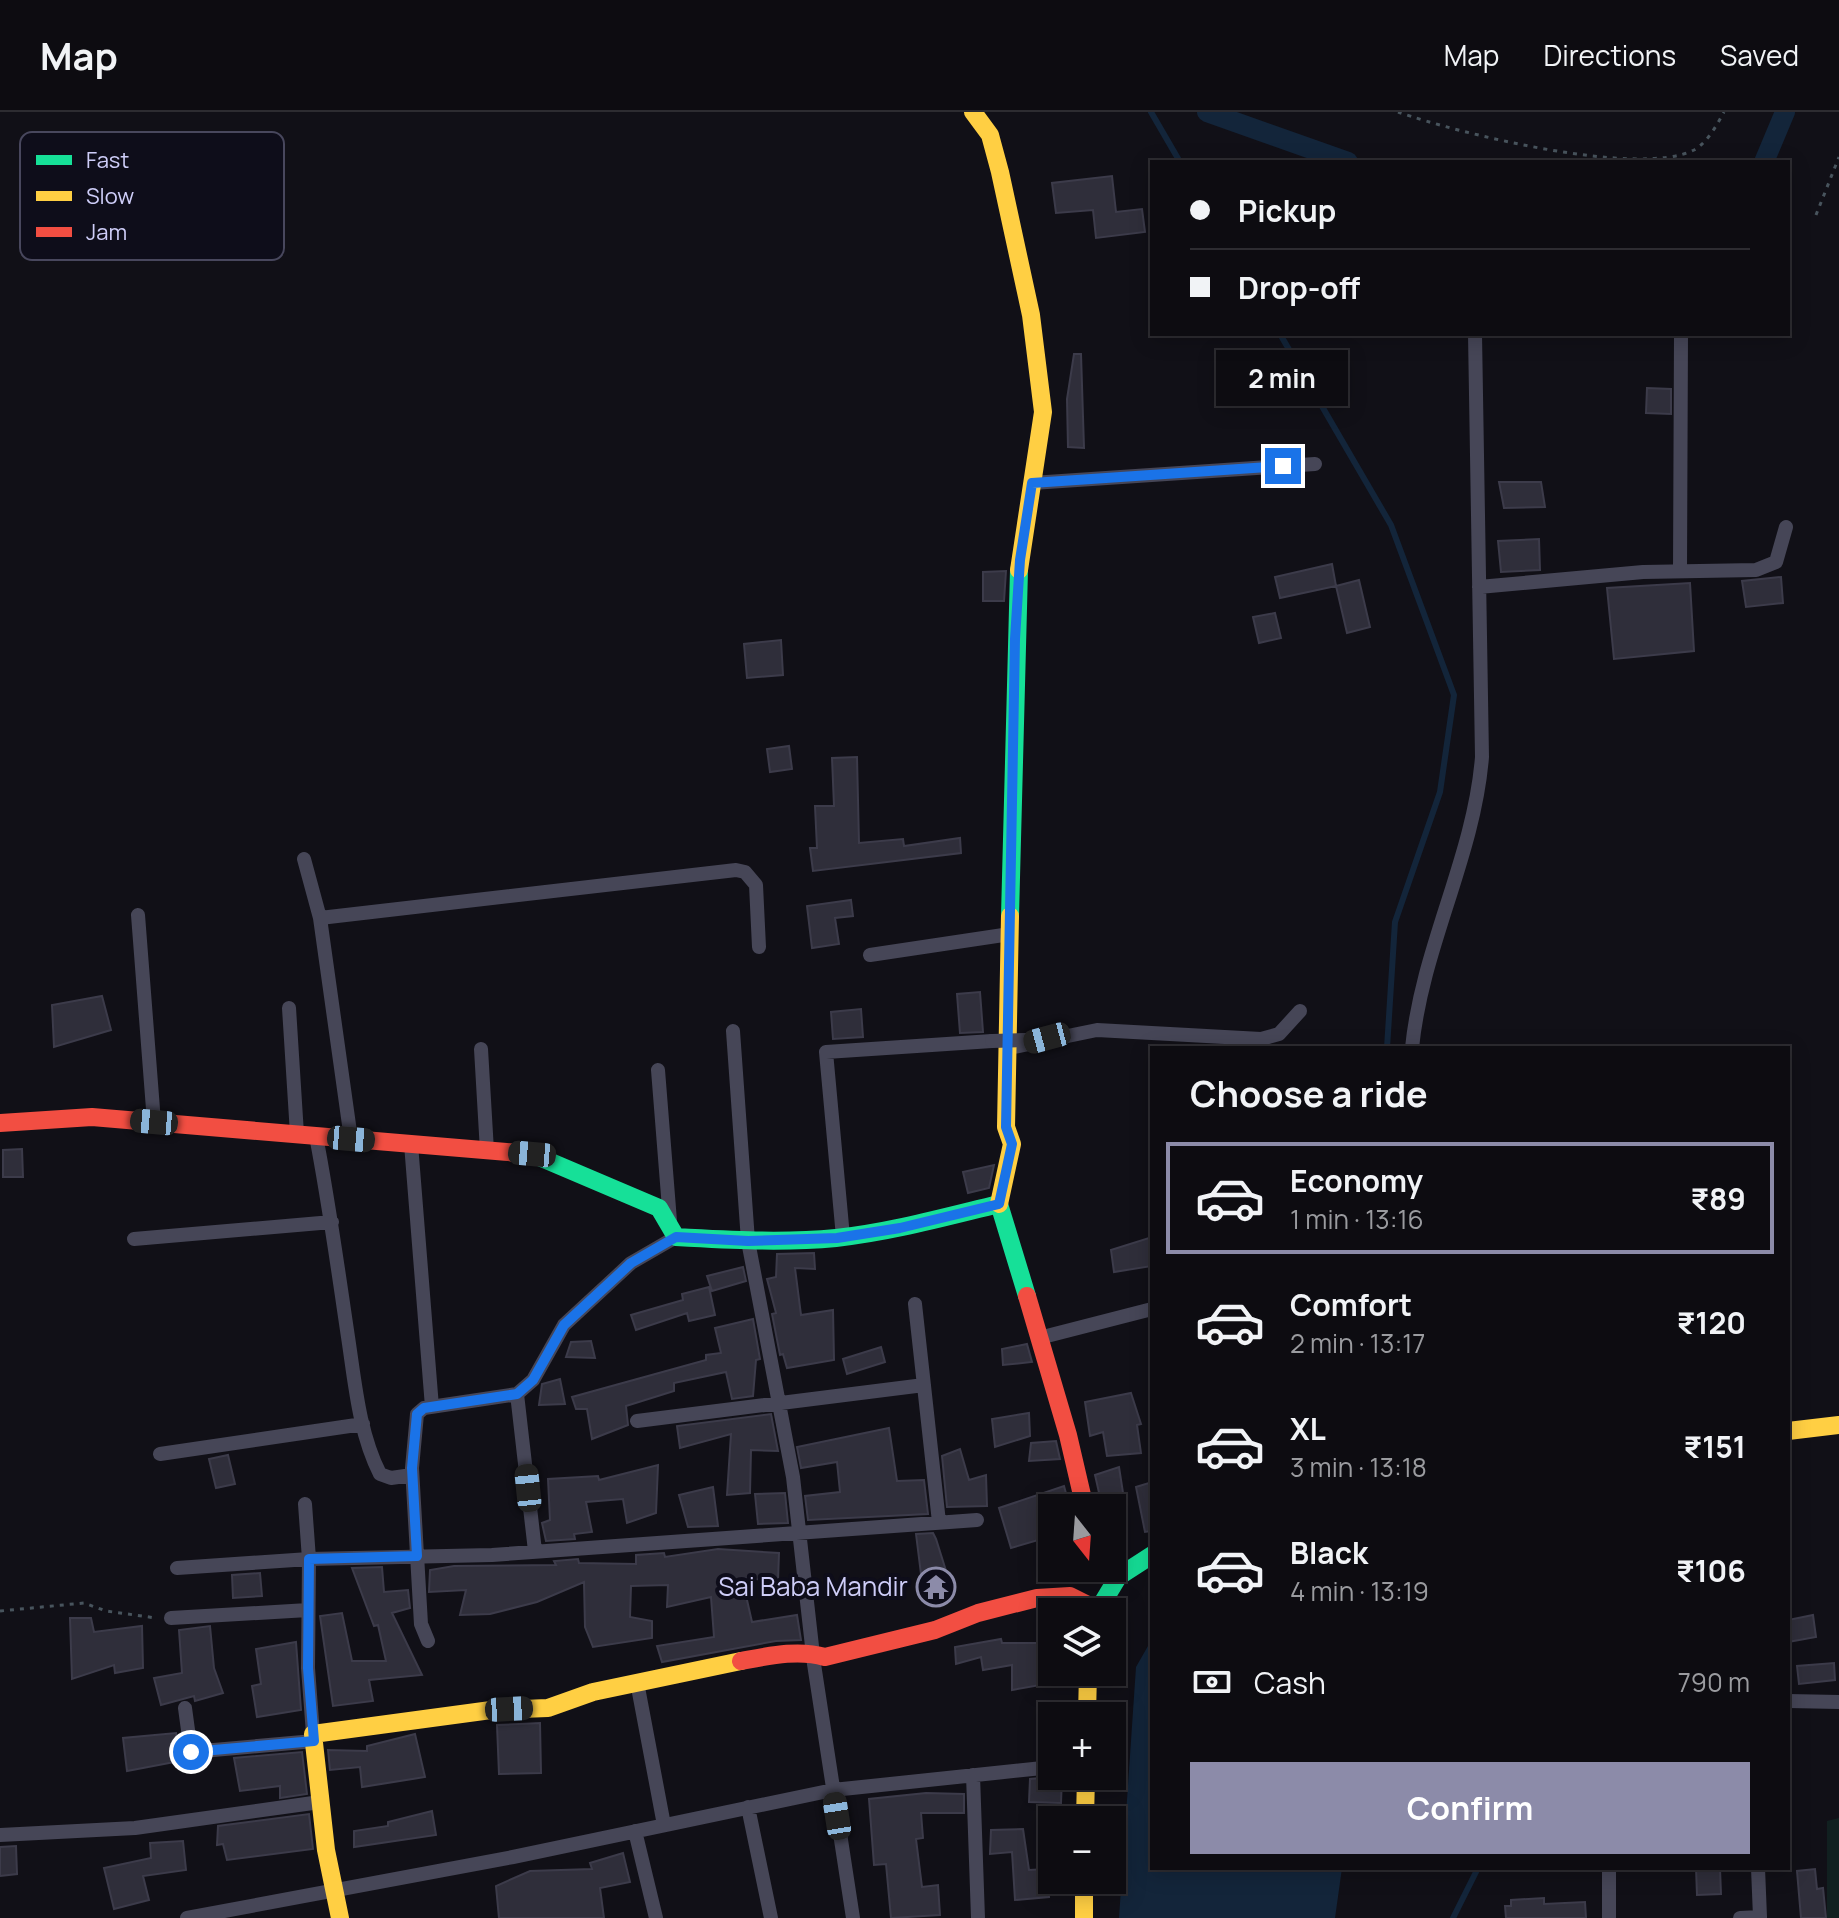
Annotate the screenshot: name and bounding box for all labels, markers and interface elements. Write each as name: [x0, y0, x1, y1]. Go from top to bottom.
text: Map: [40, 29, 118, 81]
text: Map: [1444, 36, 1499, 74]
text: Directions: [1543, 36, 1676, 74]
text: Saved: [1720, 36, 1799, 74]
legend: [20, 132, 284, 260]
text: Fast: [86, 145, 129, 175]
text: Slow: [86, 181, 134, 211]
text: Pickup: [1238, 190, 1336, 231]
text: Jam: [86, 217, 127, 247]
text: Drop-off: [1238, 267, 1360, 308]
callout: 2 min: [1217, 350, 1349, 406]
text: 2 min: [1248, 360, 1316, 396]
route end: [1265, 448, 1301, 484]
car: [1021, 1020, 1073, 1056]
text: Choose a ride: [1190, 1069, 1428, 1118]
car: [129, 1108, 179, 1136]
car: [326, 1125, 376, 1153]
car: [507, 1140, 557, 1168]
text: Economy: [1290, 1160, 1423, 1201]
icon: car: [1194, 1162, 1266, 1234]
text: ₹89: [1690, 1178, 1746, 1219]
text: 1 min · 13:16: [1290, 1201, 1424, 1237]
text: Comfort: [1290, 1284, 1412, 1325]
icon: car: [1194, 1286, 1266, 1358]
text: ₹120: [1677, 1302, 1746, 1343]
text: 2 min · 13:17: [1290, 1325, 1425, 1361]
text: XL: [1290, 1408, 1326, 1449]
icon: car: [1194, 1410, 1266, 1482]
text: ₹151: [1684, 1426, 1746, 1467]
text: 3 min · 13:18: [1290, 1449, 1427, 1485]
car: [514, 1463, 542, 1513]
north arrow: [1038, 1494, 1126, 1582]
map controls: [1038, 1494, 1126, 1894]
text: Black: [1290, 1532, 1368, 1573]
icon: car: [1194, 1534, 1266, 1606]
text: ₹106: [1676, 1550, 1746, 1591]
temple icon: Sai Baba Mandir: [915, 1566, 957, 1608]
place label: Sai Baba Mandir: [718, 1568, 908, 1604]
text: 4 min · 13:19: [1290, 1573, 1429, 1609]
button: layers: [1038, 1598, 1126, 1686]
icon: cash: [1190, 1660, 1234, 1704]
text: Cash: [1254, 1662, 1326, 1703]
text: 790 m: [1678, 1664, 1750, 1700]
car: [484, 1696, 534, 1722]
button: +: [1038, 1702, 1126, 1790]
route start: [173, 1734, 209, 1770]
button: Confirm: [1190, 1762, 1750, 1854]
car: [821, 1790, 853, 1842]
button: −: [1038, 1806, 1126, 1894]

